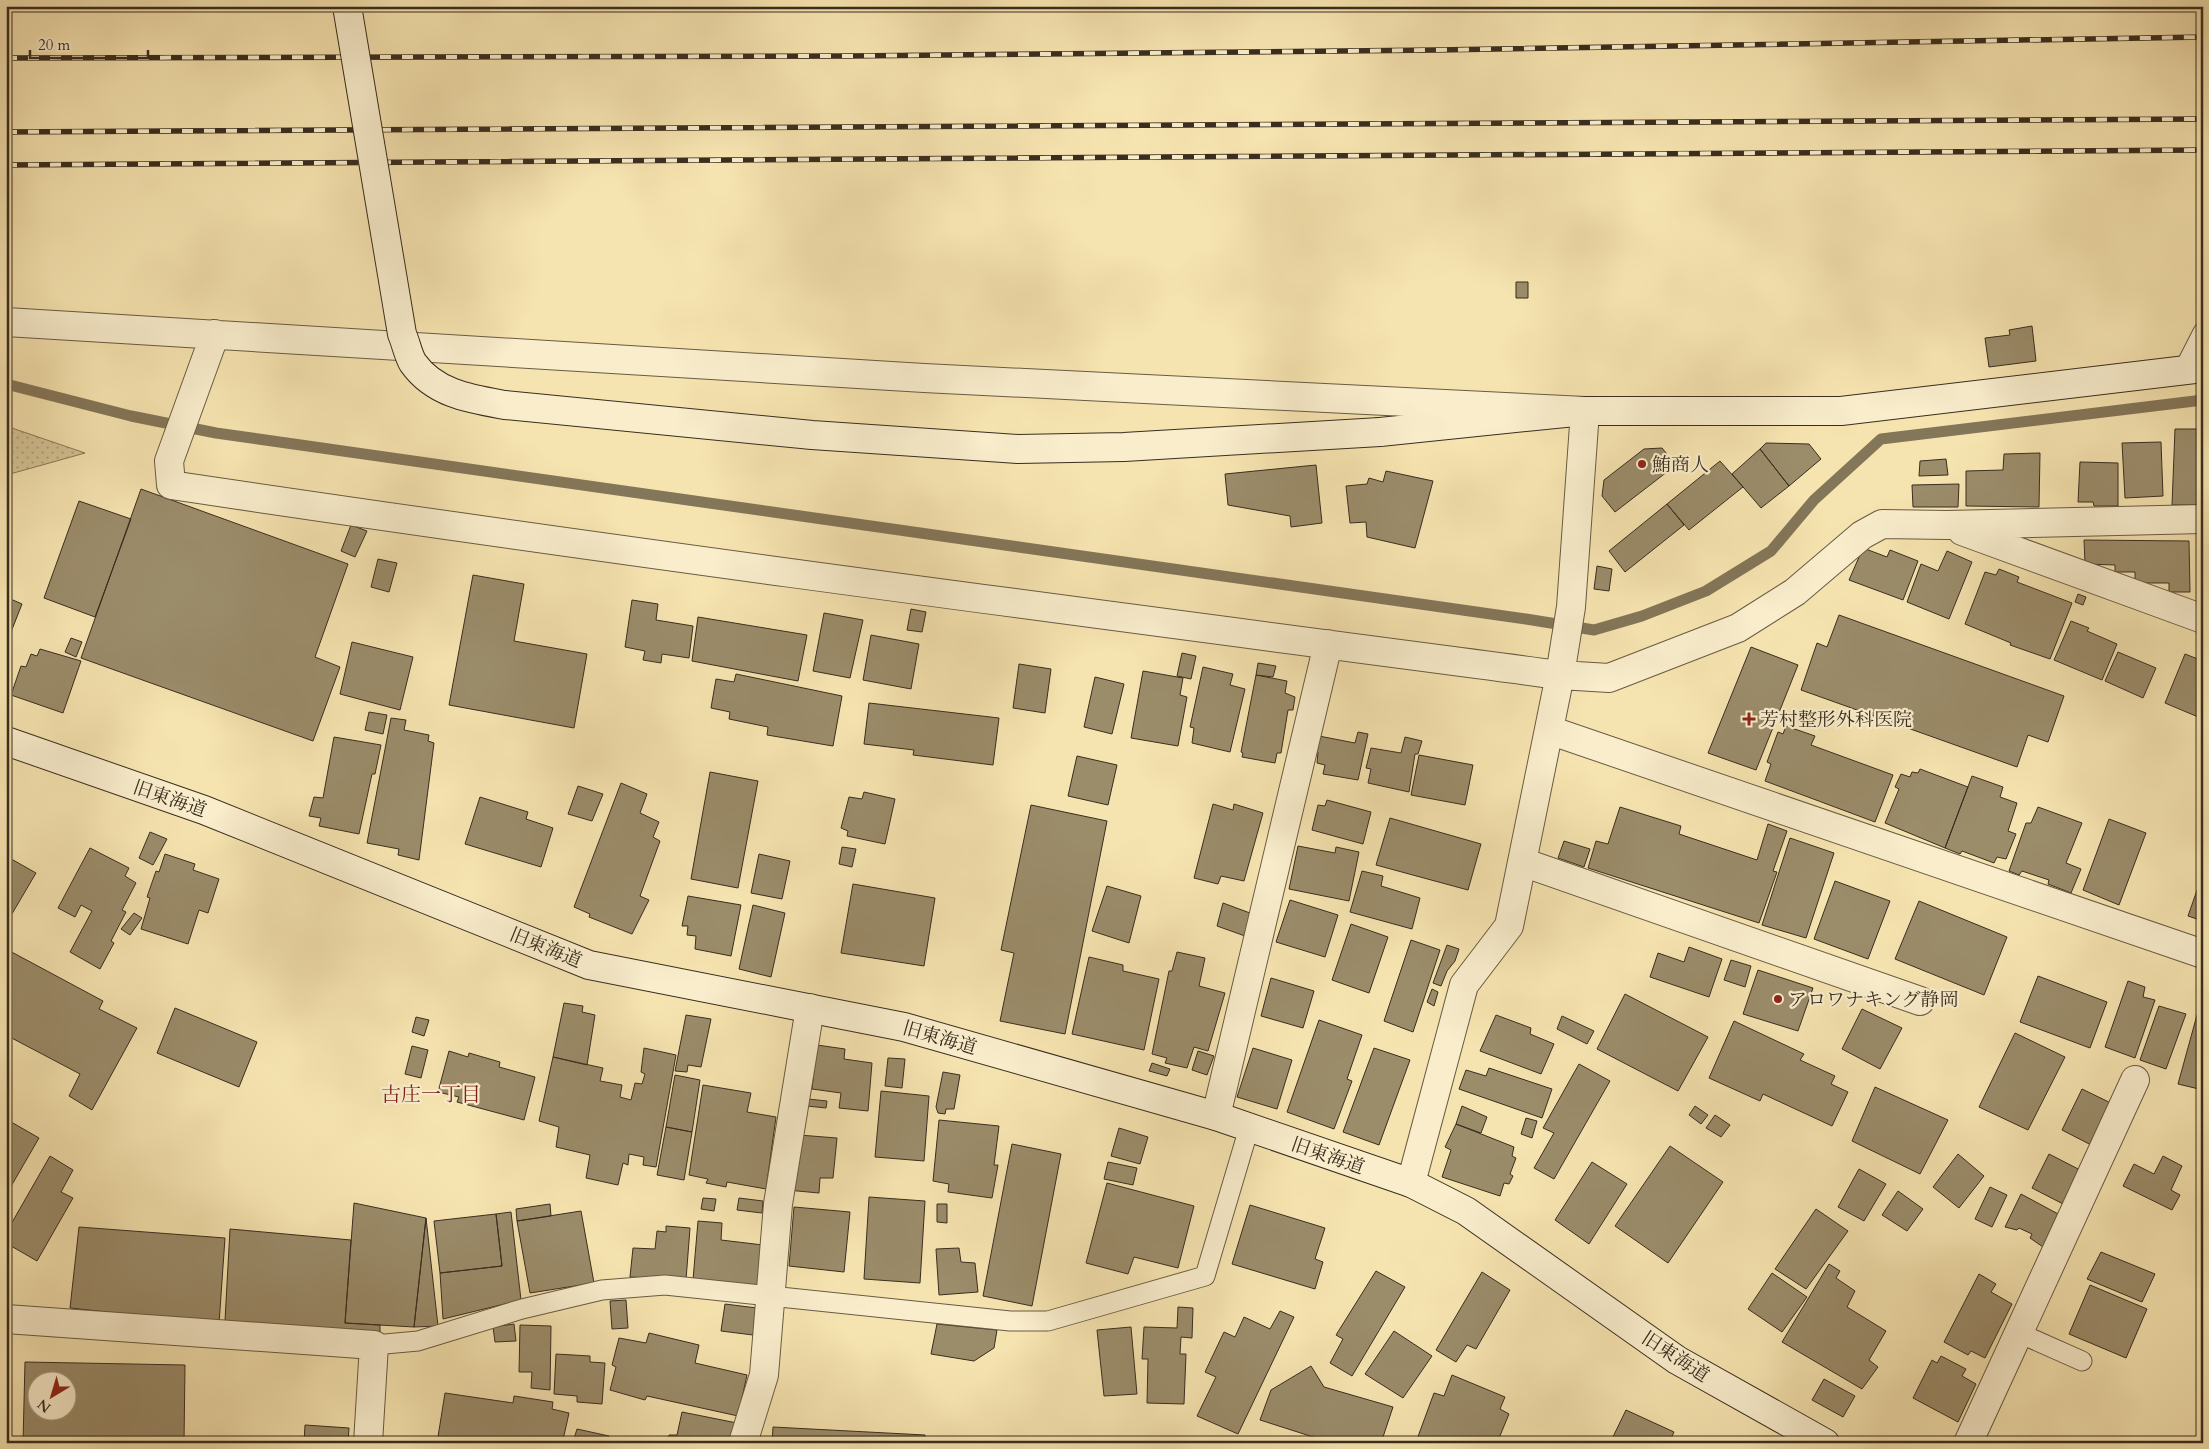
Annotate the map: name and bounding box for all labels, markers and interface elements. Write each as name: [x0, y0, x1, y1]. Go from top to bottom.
scale bar: [30, 28, 148, 60]
text: 20 m: [38, 35, 70, 55]
place label: 鮪商人: [1652, 452, 1709, 478]
marker: 鮪商人: [1636, 458, 1648, 470]
place label: 芳村整形外科医院: [1760, 707, 1912, 733]
marker: 芳村整形外科医院: [1742, 712, 1756, 726]
street label: 旧東海道: [130, 774, 210, 824]
street label: 旧東海道: [506, 922, 586, 974]
place label: アロワナキング静岡: [1788, 987, 1958, 1013]
marker: アロワナキング静岡: [1772, 993, 1784, 1005]
street label: 旧東海道: [900, 1015, 980, 1061]
district label: 古庄一丁目: [381, 1081, 481, 1108]
street label: 旧東海道: [1288, 1131, 1368, 1181]
street label: 旧東海道: [1636, 1325, 1714, 1388]
north arrow: [28, 1372, 78, 1422]
text: N: [34, 1395, 55, 1417]

